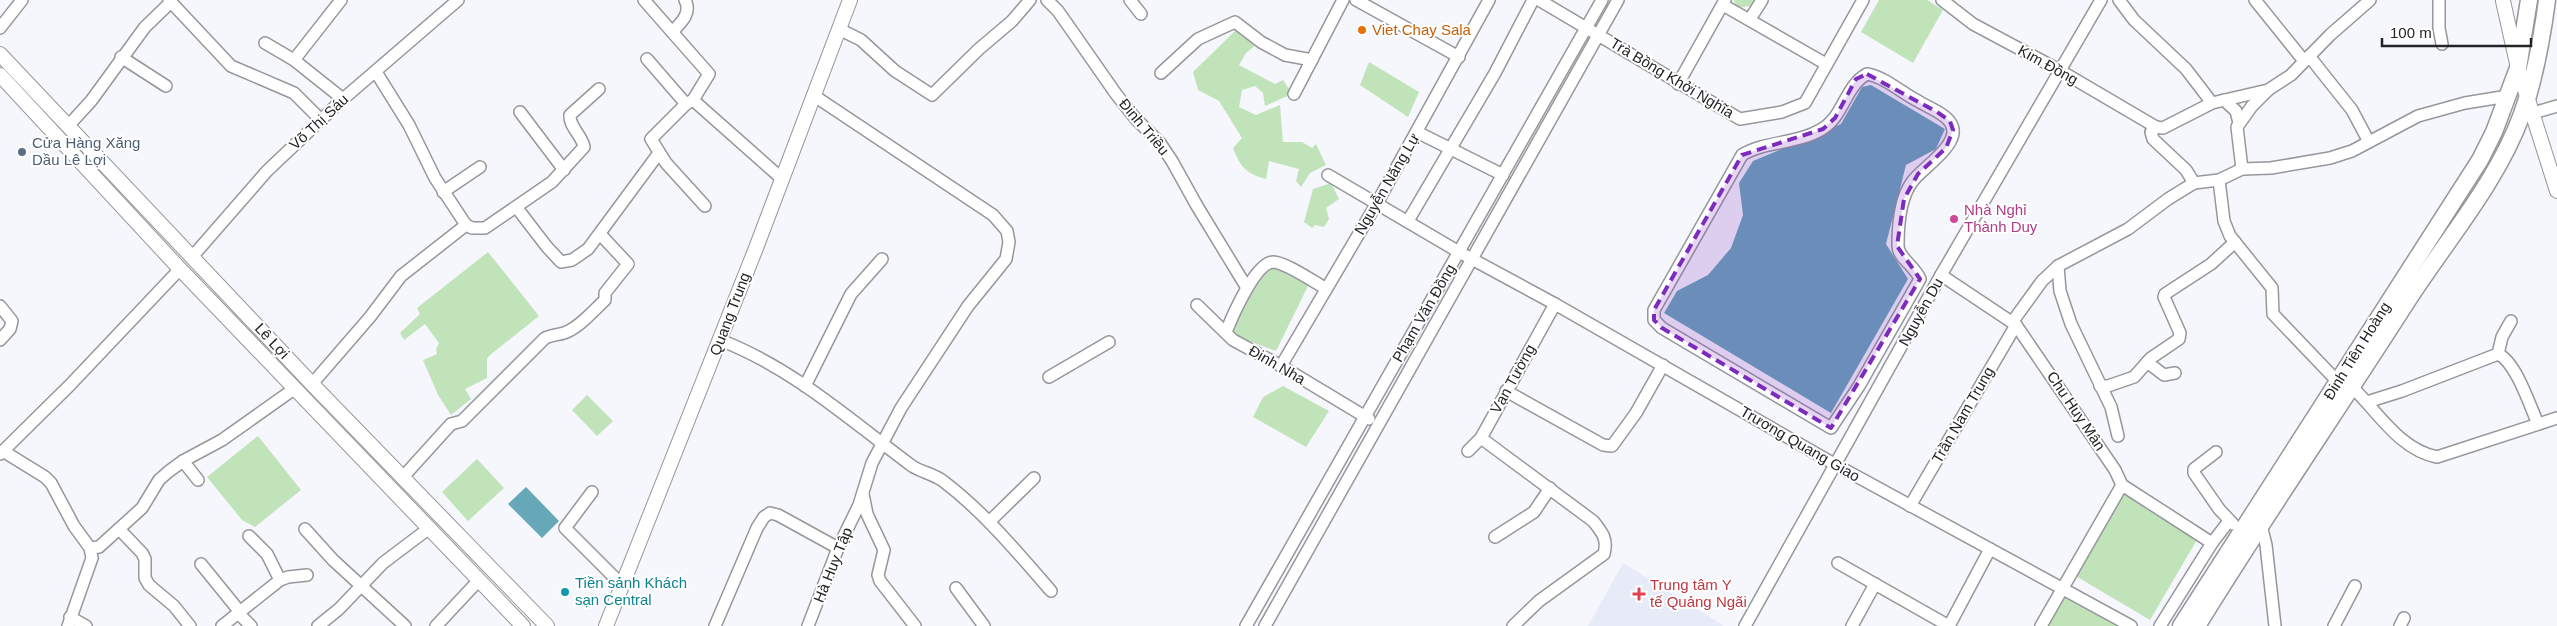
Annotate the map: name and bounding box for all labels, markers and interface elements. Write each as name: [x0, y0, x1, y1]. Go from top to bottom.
scale bar: [2382, 15, 2531, 47]
place label: Viet Chay Sala: [1372, 21, 1472, 38]
marker: Viet Chay Sala: [1356, 24, 1368, 36]
text: 100 m: [2390, 24, 2432, 41]
street label: Trà Bồng Khởi Nghĩa: [1607, 34, 1738, 122]
street label: Kim Đồng: [2015, 41, 2081, 88]
street label: Võ Thị Sáu: [286, 90, 351, 153]
street label: Đinh Triều: [1116, 95, 1173, 158]
street label: Nguyễn Năng Lự: [1351, 130, 1422, 237]
place label: Cửa Hàng Xăng Dầu Lê Lợi: [32, 134, 140, 168]
marker: Cửa Hàng Xăng Dầu Lê Lợi: [16, 146, 28, 158]
place label: Nhà Nghỉ Thành Duy: [1964, 201, 2038, 235]
marker: Nhà Nghỉ Thành Duy: [1948, 213, 1960, 225]
street label: Phạm Văn Đồng: [1389, 261, 1458, 365]
street label: Quang Trung: [706, 270, 753, 358]
street label: Nguyễn Du: [1895, 275, 1946, 349]
street label: Đinh Tiên Hoàng: [2320, 299, 2393, 403]
street label: Lê Lợi: [252, 319, 293, 362]
street label: Vạn Tường: [1487, 341, 1538, 416]
street label: Đinh Nha: [1246, 342, 1309, 388]
street label: Trần Nam Trung: [1928, 363, 1997, 466]
street label: Chu Huy Mân: [2044, 368, 2109, 453]
street label: Trương Quang Giao: [1737, 402, 1863, 485]
street label: Hà Huy Tập: [810, 525, 855, 605]
place label: Tiền sảnh Khách sạn Central: [575, 574, 687, 608]
place label: Trung tâm Y tế Quảng Ngãi: [1650, 576, 1747, 610]
marker: Tiền sảnh Khách sạn Central: [559, 586, 571, 598]
marker: Trung tâm Y tế Quảng Ngãi: [1632, 587, 1646, 601]

